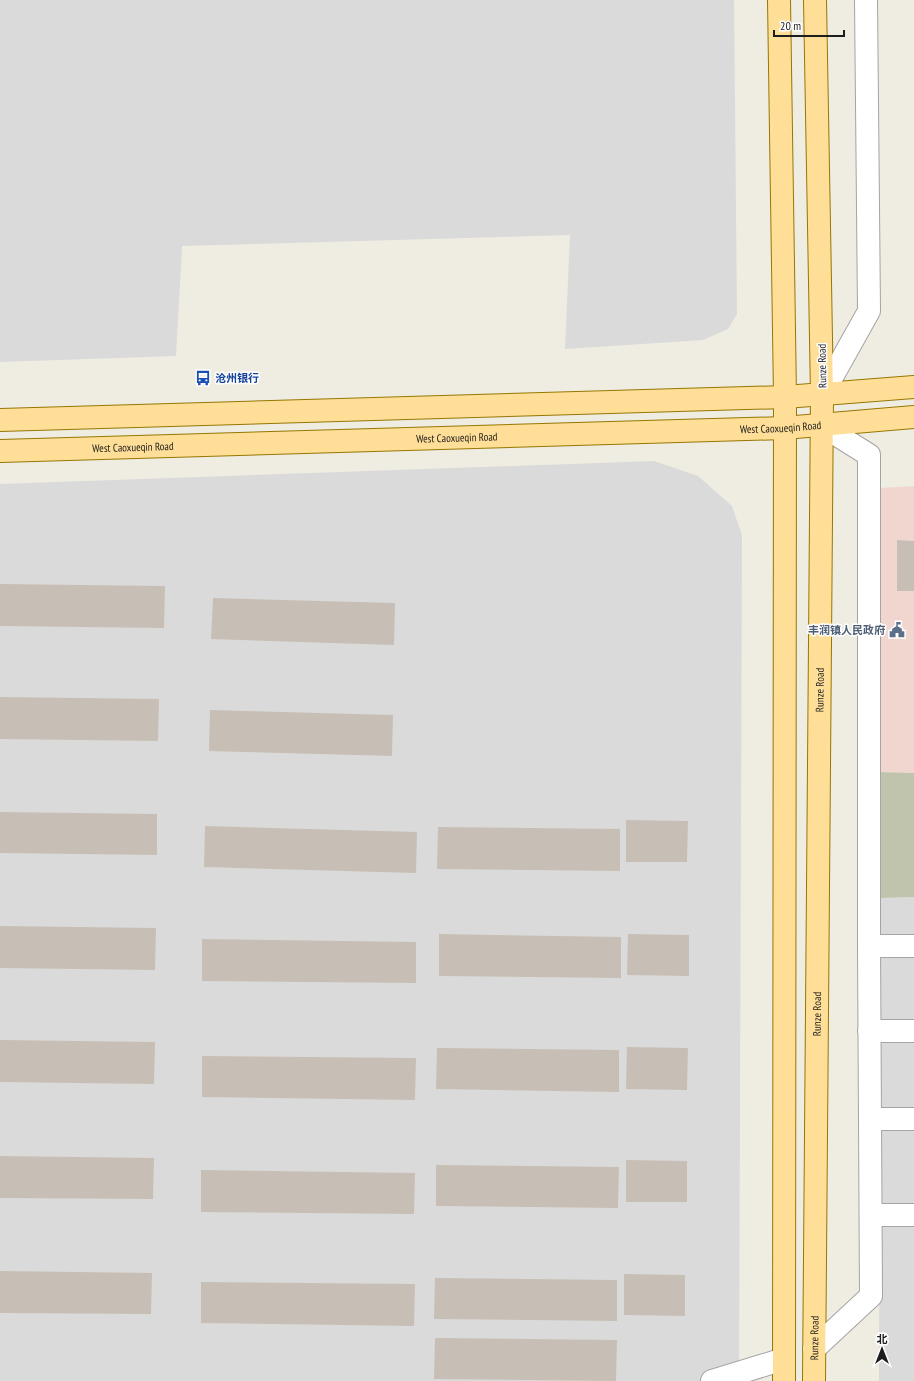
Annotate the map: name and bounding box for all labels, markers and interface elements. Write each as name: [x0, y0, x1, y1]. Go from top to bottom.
scale bar: [774, 12, 844, 38]
text: 20 m: [780, 18, 801, 33]
street label: Runze Road: [815, 343, 829, 388]
bus stop icon: 沧州银行: [194, 369, 212, 387]
place label: 沧州银行: [215, 371, 259, 385]
street label: West Caoxueqin Road: [740, 418, 822, 436]
street label: West Caoxueqin Road: [416, 429, 498, 446]
street label: West Caoxueqin Road: [92, 439, 174, 455]
public building icon: 丰润镇人民政府: [888, 621, 906, 639]
place label: 丰润镇人民政府: [808, 623, 885, 637]
street label: Runze Road: [812, 668, 827, 712]
street label: Runze Road: [810, 992, 824, 1036]
street label: Runze Road: [807, 1316, 822, 1360]
north arrow: [862, 1329, 902, 1369]
text: 北: [877, 1332, 888, 1346]

